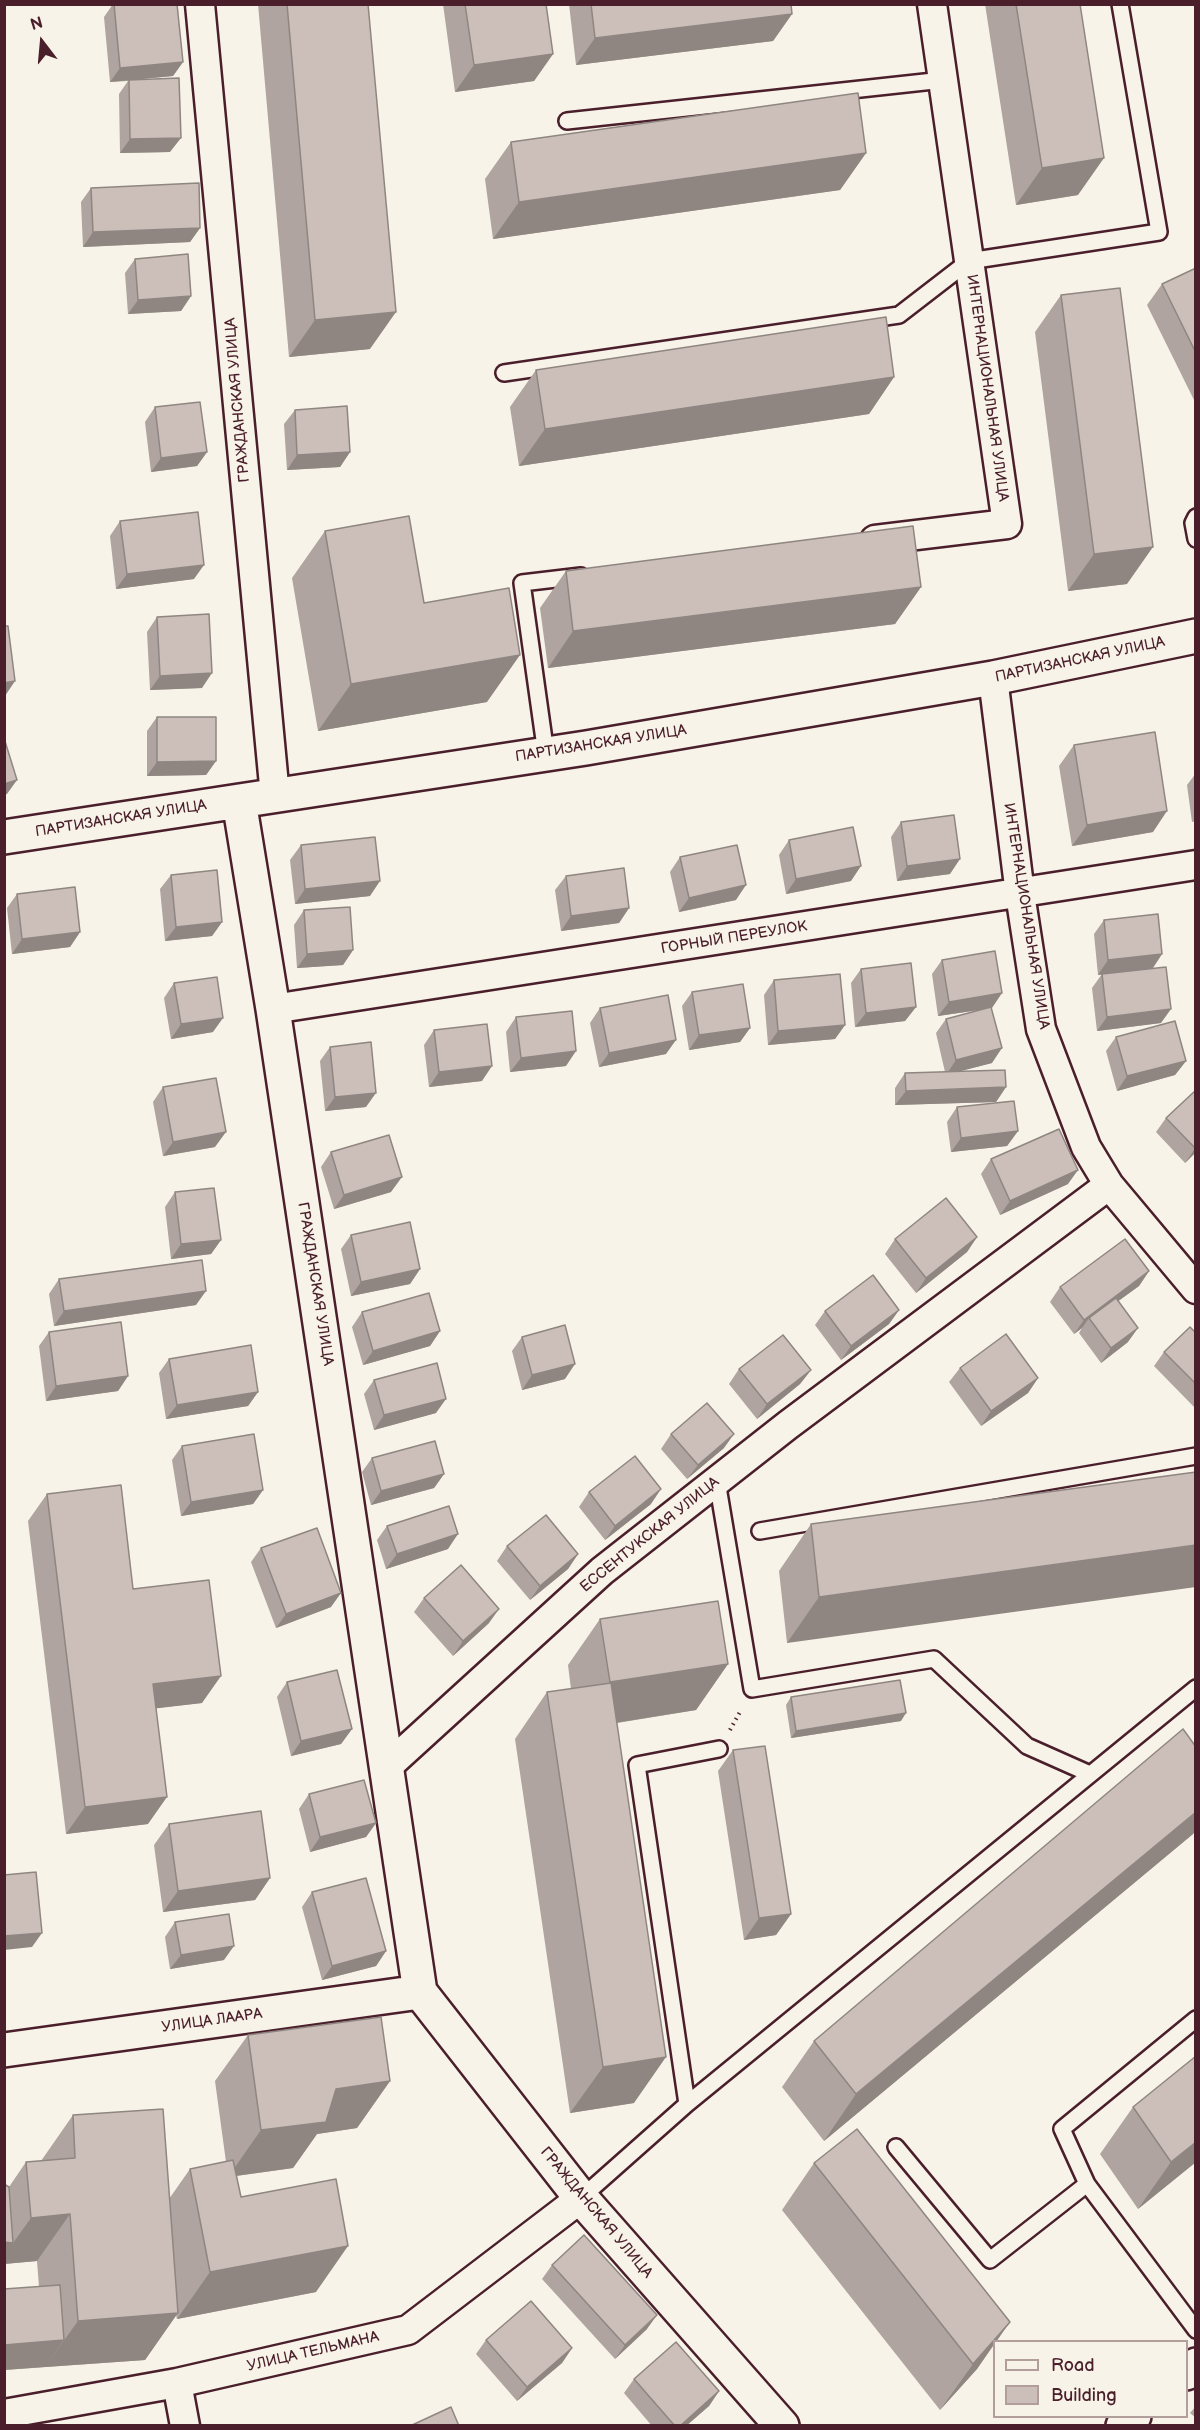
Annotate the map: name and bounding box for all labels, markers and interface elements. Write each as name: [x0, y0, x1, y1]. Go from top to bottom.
north arrow: [12, 12, 72, 72]
text: N: [28, 13, 45, 35]
street label: ИНТЕРНАЦИОНАЛЬНАЯ УЛИЦА: [962, 273, 1012, 503]
street label: ГРАЖДАНСКАЯ УЛИЦА: [222, 317, 254, 483]
street label: ПАРТИЗАНСКАЯ УЛИЦА: [993, 633, 1167, 687]
street label: ПАРТИЗАНСКАЯ УЛИЦА: [514, 722, 688, 766]
street label: ПАРТИЗАНСКАЯ УЛИЦА: [34, 797, 208, 841]
street label: ИНТЕРНАЦИОНАЛЬНАЯ УЛИЦА: [999, 801, 1053, 1031]
street label: ГОРНЫЙ ПЕРЕУЛОК: [660, 918, 808, 958]
street label: ГРАЖДАНСКАЯ УЛИЦА: [293, 1201, 337, 1367]
street label: ЕССЕНТУКСКАЯ УЛИЦА: [577, 1473, 723, 1597]
street label: УЛИЦА ЛААРА: [161, 2005, 263, 2037]
street label: ГРАЖДАНСКАЯ УЛИЦА: [536, 2144, 656, 2282]
street label: УЛИЦА ТЕЛЬМАНА: [245, 2328, 381, 2376]
legend: [993, 2340, 1188, 2418]
text: Road: [1051, 2355, 1095, 2376]
text: Building: [1051, 2385, 1117, 2406]

